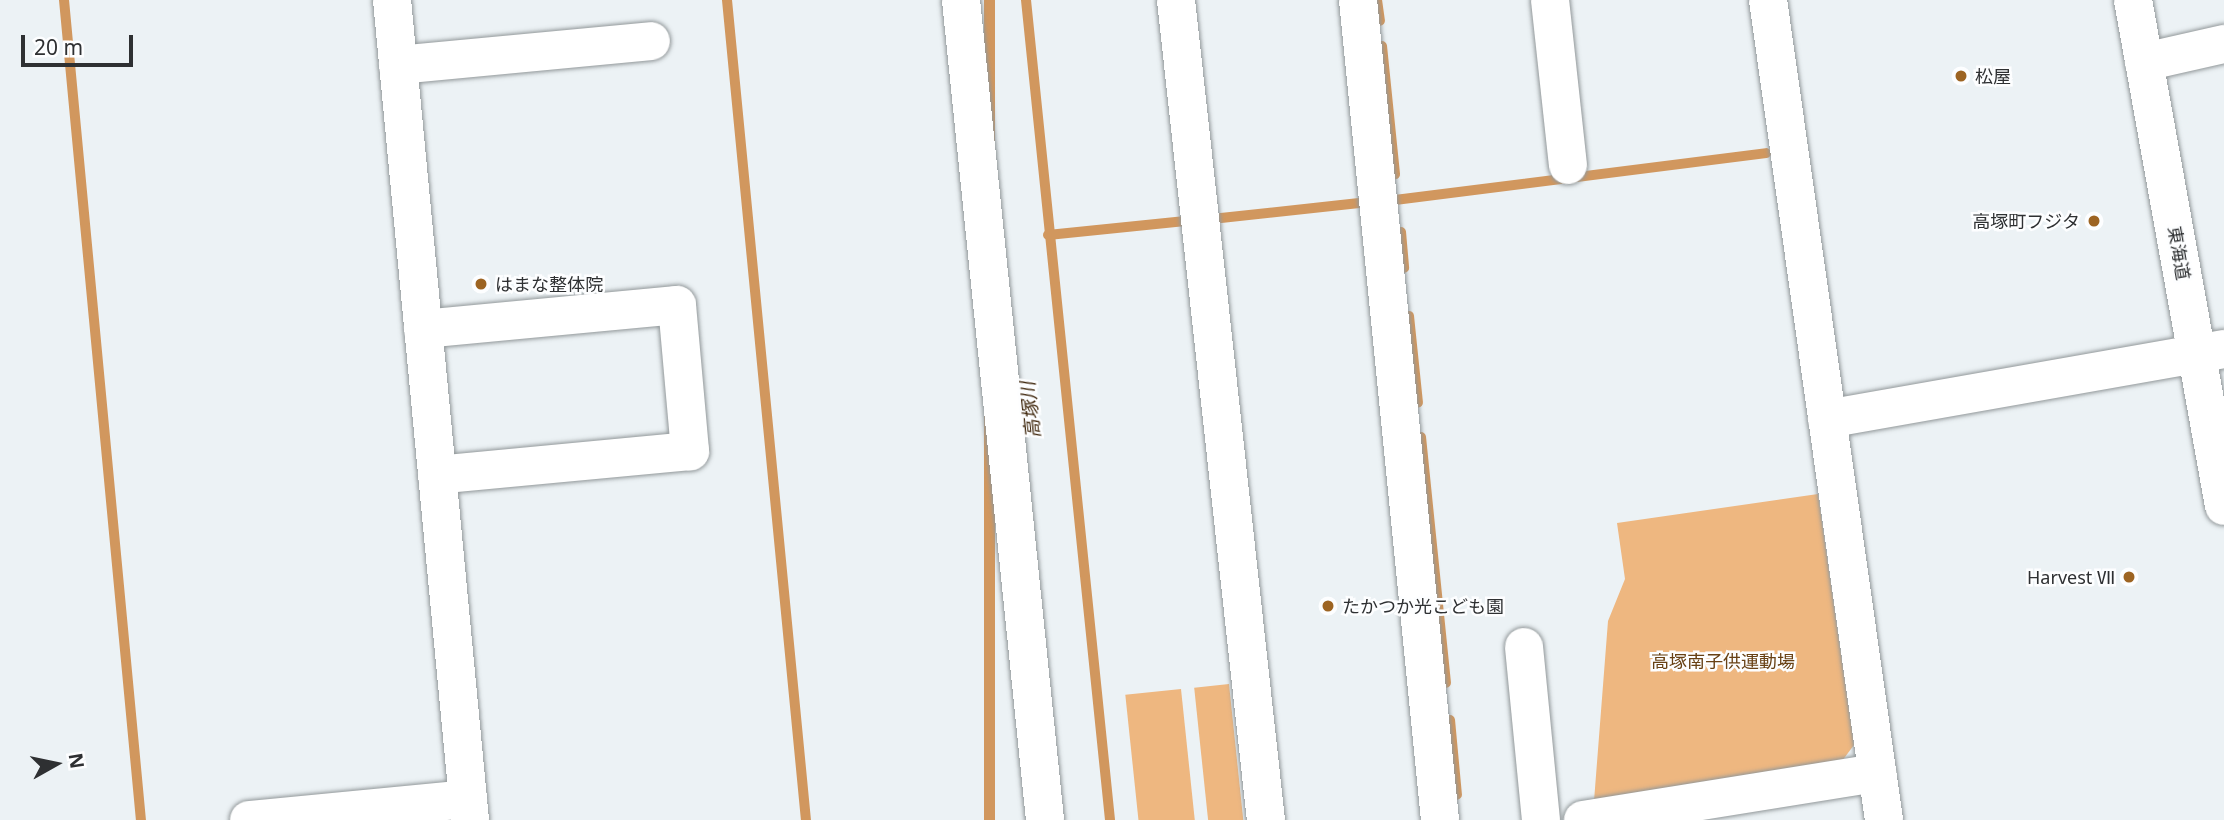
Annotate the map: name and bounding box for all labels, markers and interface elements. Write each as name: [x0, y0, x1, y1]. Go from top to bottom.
scale bar: [24, 21, 136, 65]
text: 20 m: [34, 33, 83, 61]
place label: 松屋: [1975, 65, 2011, 87]
marker: 松屋: [1953, 68, 1969, 84]
place label: 高塚町フジタ: [1972, 210, 2080, 232]
marker: 高塚町フジタ: [2086, 213, 2102, 229]
street label: 東海道: [2164, 225, 2194, 281]
place label: はまな整体院: [495, 273, 603, 295]
marker: はまな整体院: [473, 276, 489, 292]
water label: 高塚川: [1017, 380, 1045, 440]
place label: Harvest Ⅶ: [2027, 566, 2115, 588]
marker: Harvest Ⅶ: [2121, 569, 2137, 585]
place label: たかつか光こども園: [1342, 595, 1504, 617]
marker: たかつか光こども園: [1320, 598, 1336, 614]
park label: 高塚南子供運動場: [1651, 650, 1795, 672]
north arrow: [21, 729, 91, 799]
text: N: [63, 751, 91, 770]

